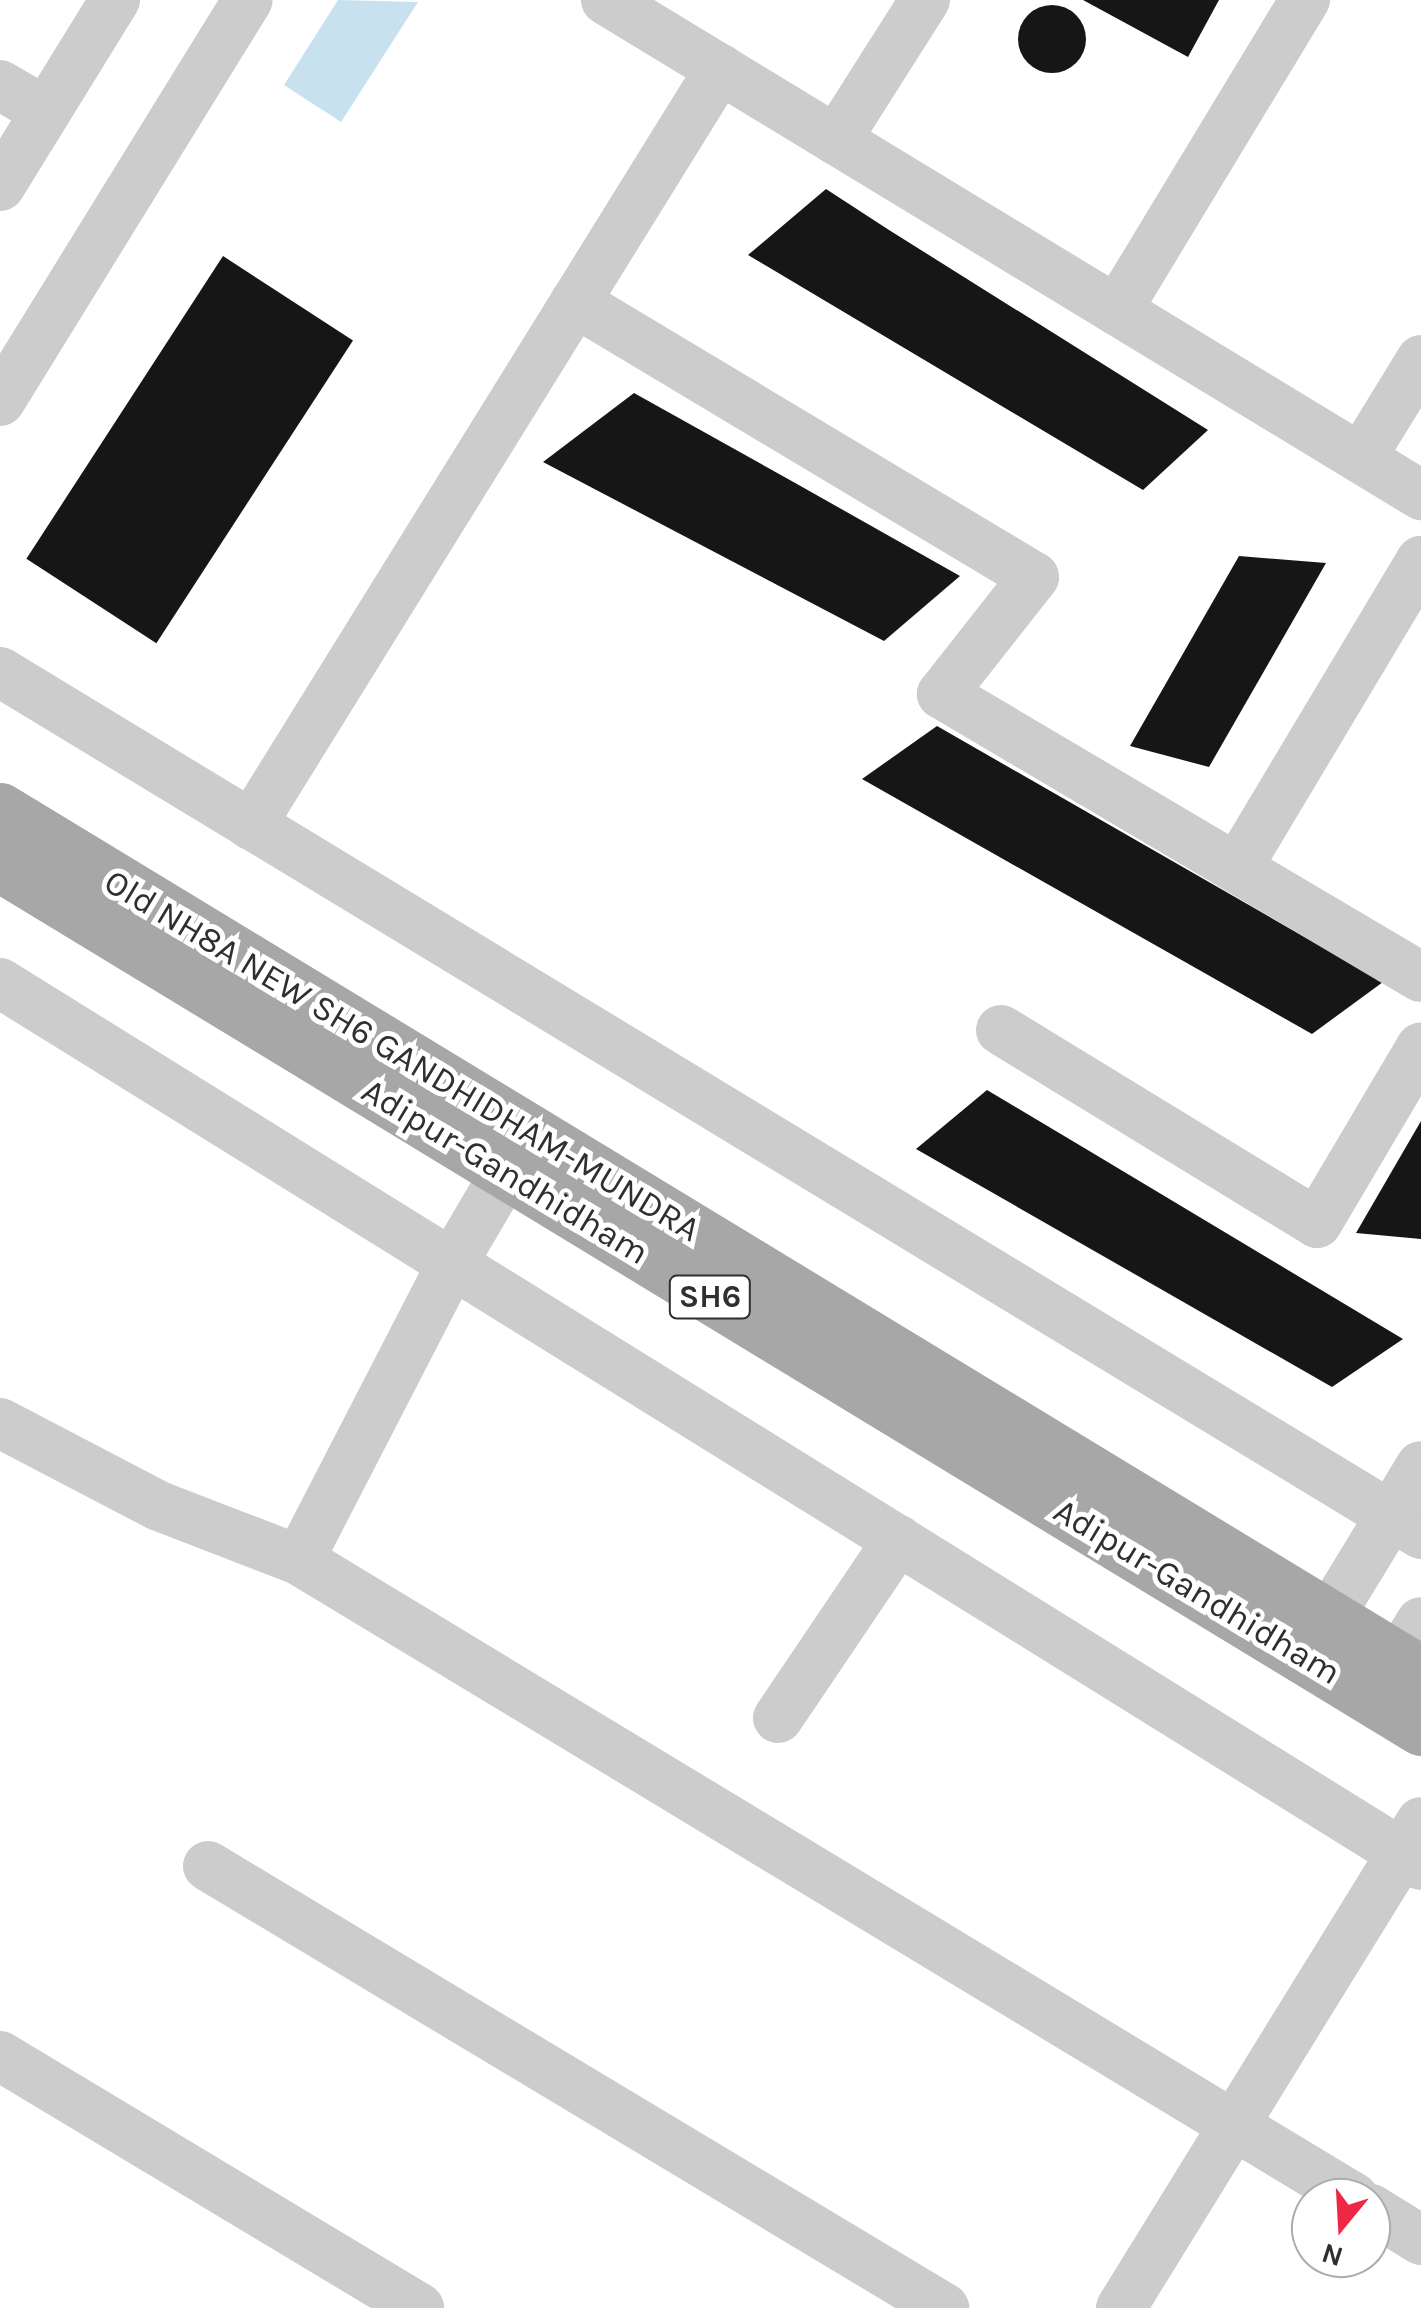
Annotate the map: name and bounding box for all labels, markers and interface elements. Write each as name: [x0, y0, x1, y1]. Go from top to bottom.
street label: Old NH8A NEW SH6 GANDHIDHAM-MUNDRA: [97, 861, 707, 1251]
street label: Adipur-Gandhidham: [354, 1070, 656, 1274]
road number: SH6: [668, 1270, 752, 1324]
street label: Adipur-Gandhidham: [1046, 1490, 1348, 1694]
north arrow: [1291, 2178, 1391, 2278]
text: N: [1318, 2236, 1347, 2274]

